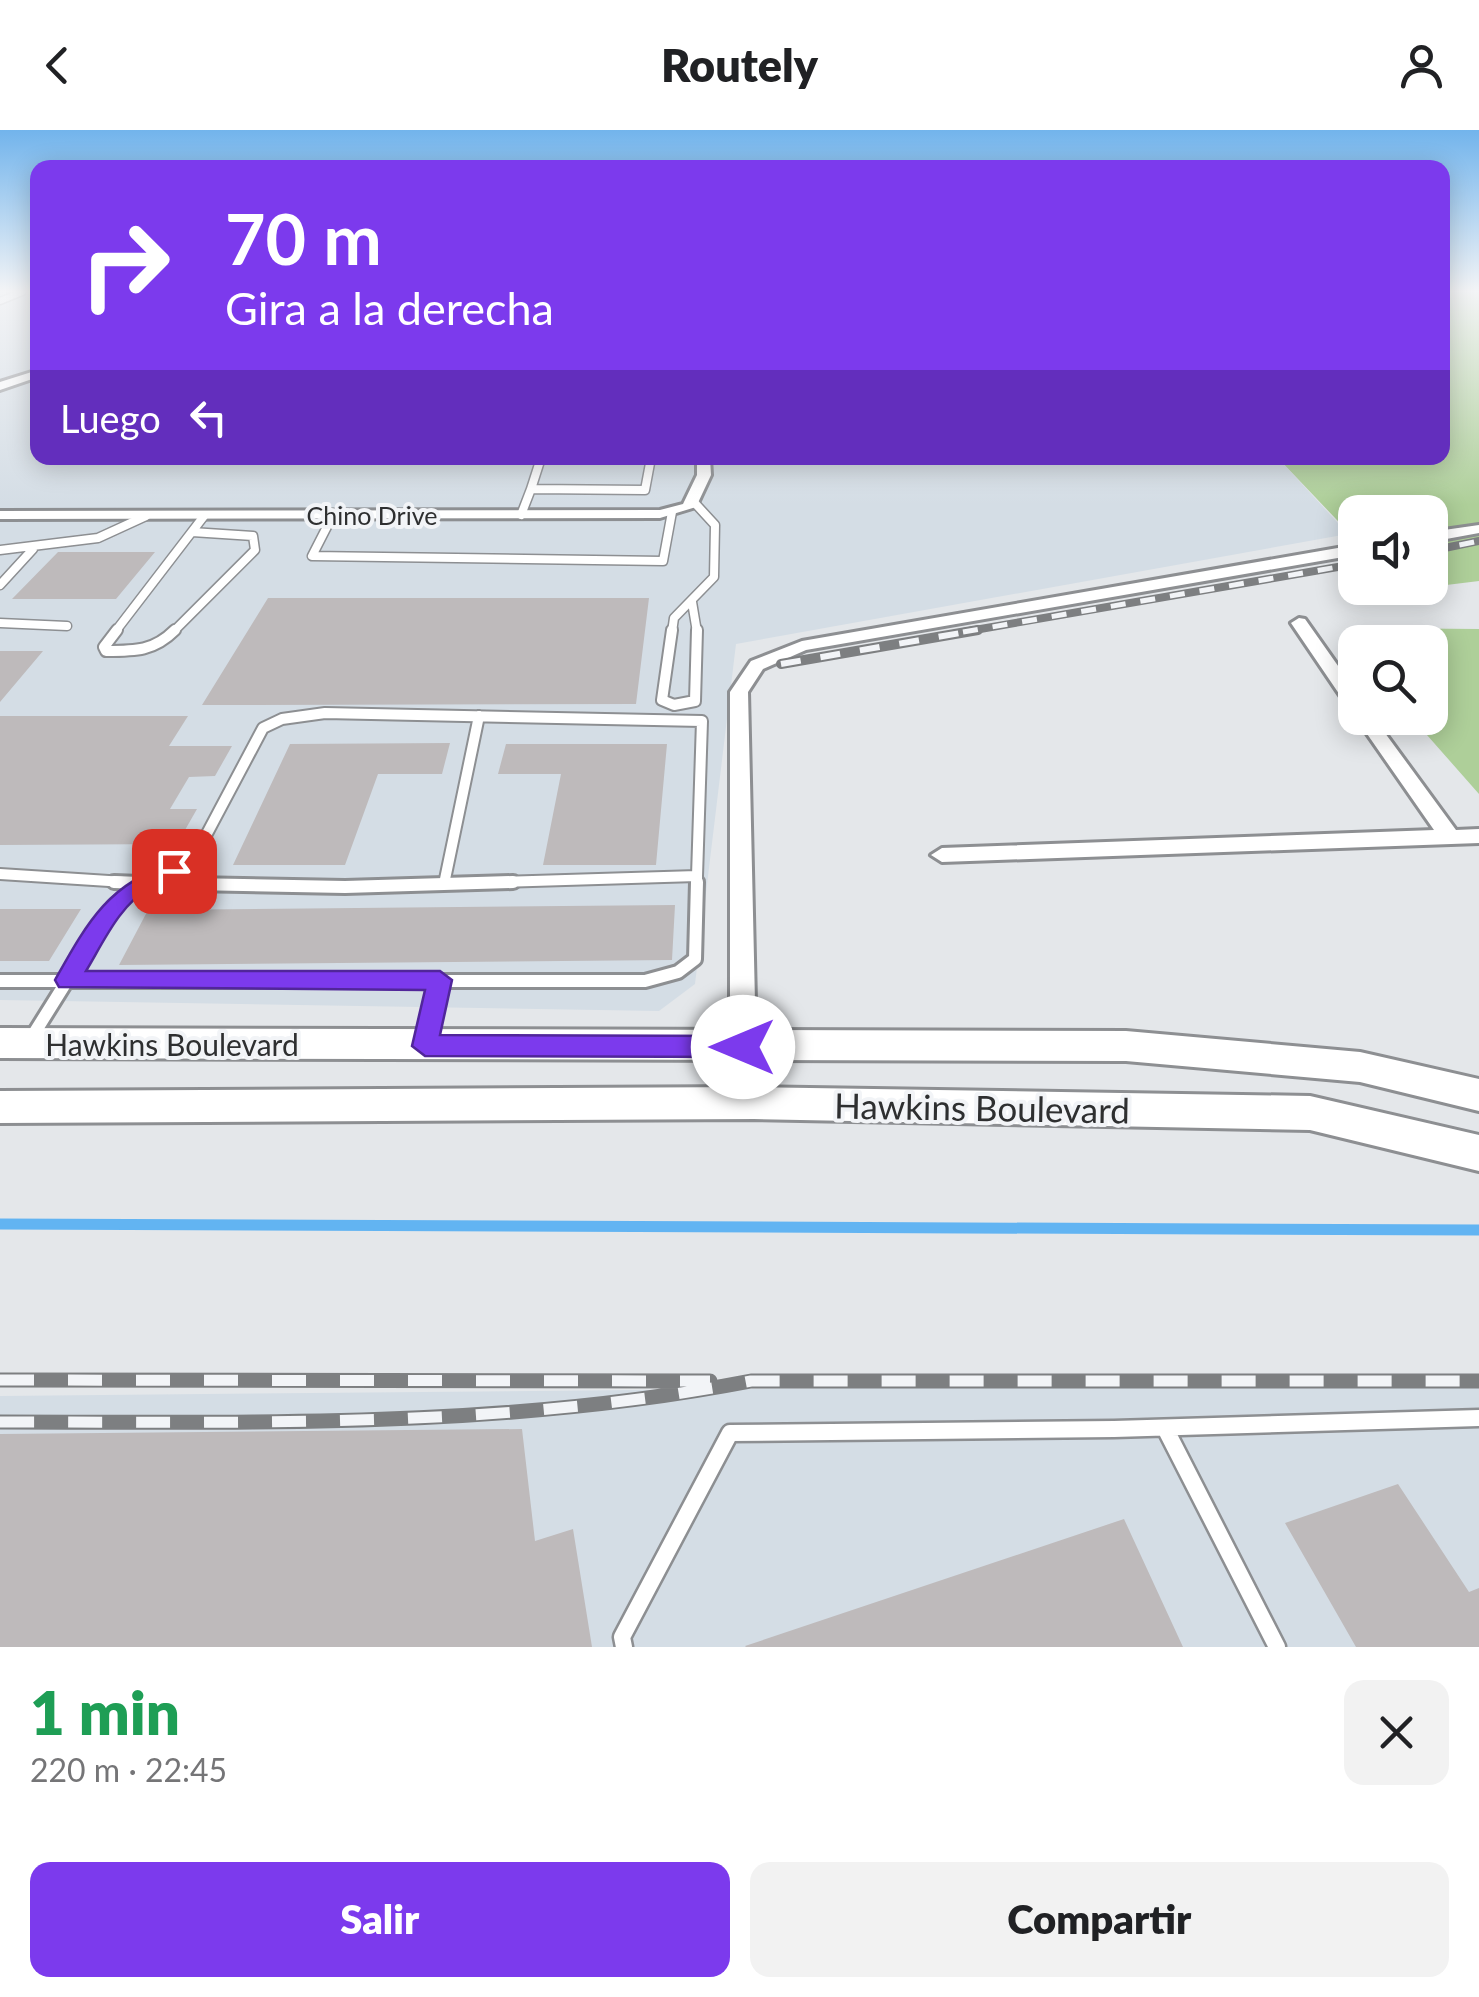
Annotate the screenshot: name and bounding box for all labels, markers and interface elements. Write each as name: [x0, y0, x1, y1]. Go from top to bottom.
icon: back: [30, 38, 85, 93]
text: Routely: [661, 38, 818, 92]
icon: person: [1394, 38, 1449, 93]
text: 70 m: [225, 196, 382, 280]
icon: right: [60, 200, 190, 330]
text: Gira a la derecha: [225, 281, 554, 335]
icon: left: [181, 390, 236, 445]
text: Luego: [60, 395, 161, 441]
map controls: [1338, 495, 1448, 735]
button: sound: [1338, 495, 1448, 605]
street label: Chino Drive: [307, 500, 437, 530]
button: search: [1338, 625, 1448, 735]
pin: [132, 829, 217, 914]
icon: arrive: [147, 844, 202, 899]
position arrow: [691, 995, 795, 1099]
street label: Hawkins Boulevard: [45, 1026, 299, 1062]
street label: Hawkins Boulevard: [834, 1083, 1130, 1131]
text: 1 min: [30, 1676, 180, 1748]
button: close: [1344, 1680, 1449, 1785]
text: 220 m · 22:45: [30, 1750, 227, 1789]
button: Salir: [30, 1862, 730, 1977]
button: Compartir: [750, 1862, 1449, 1977]

